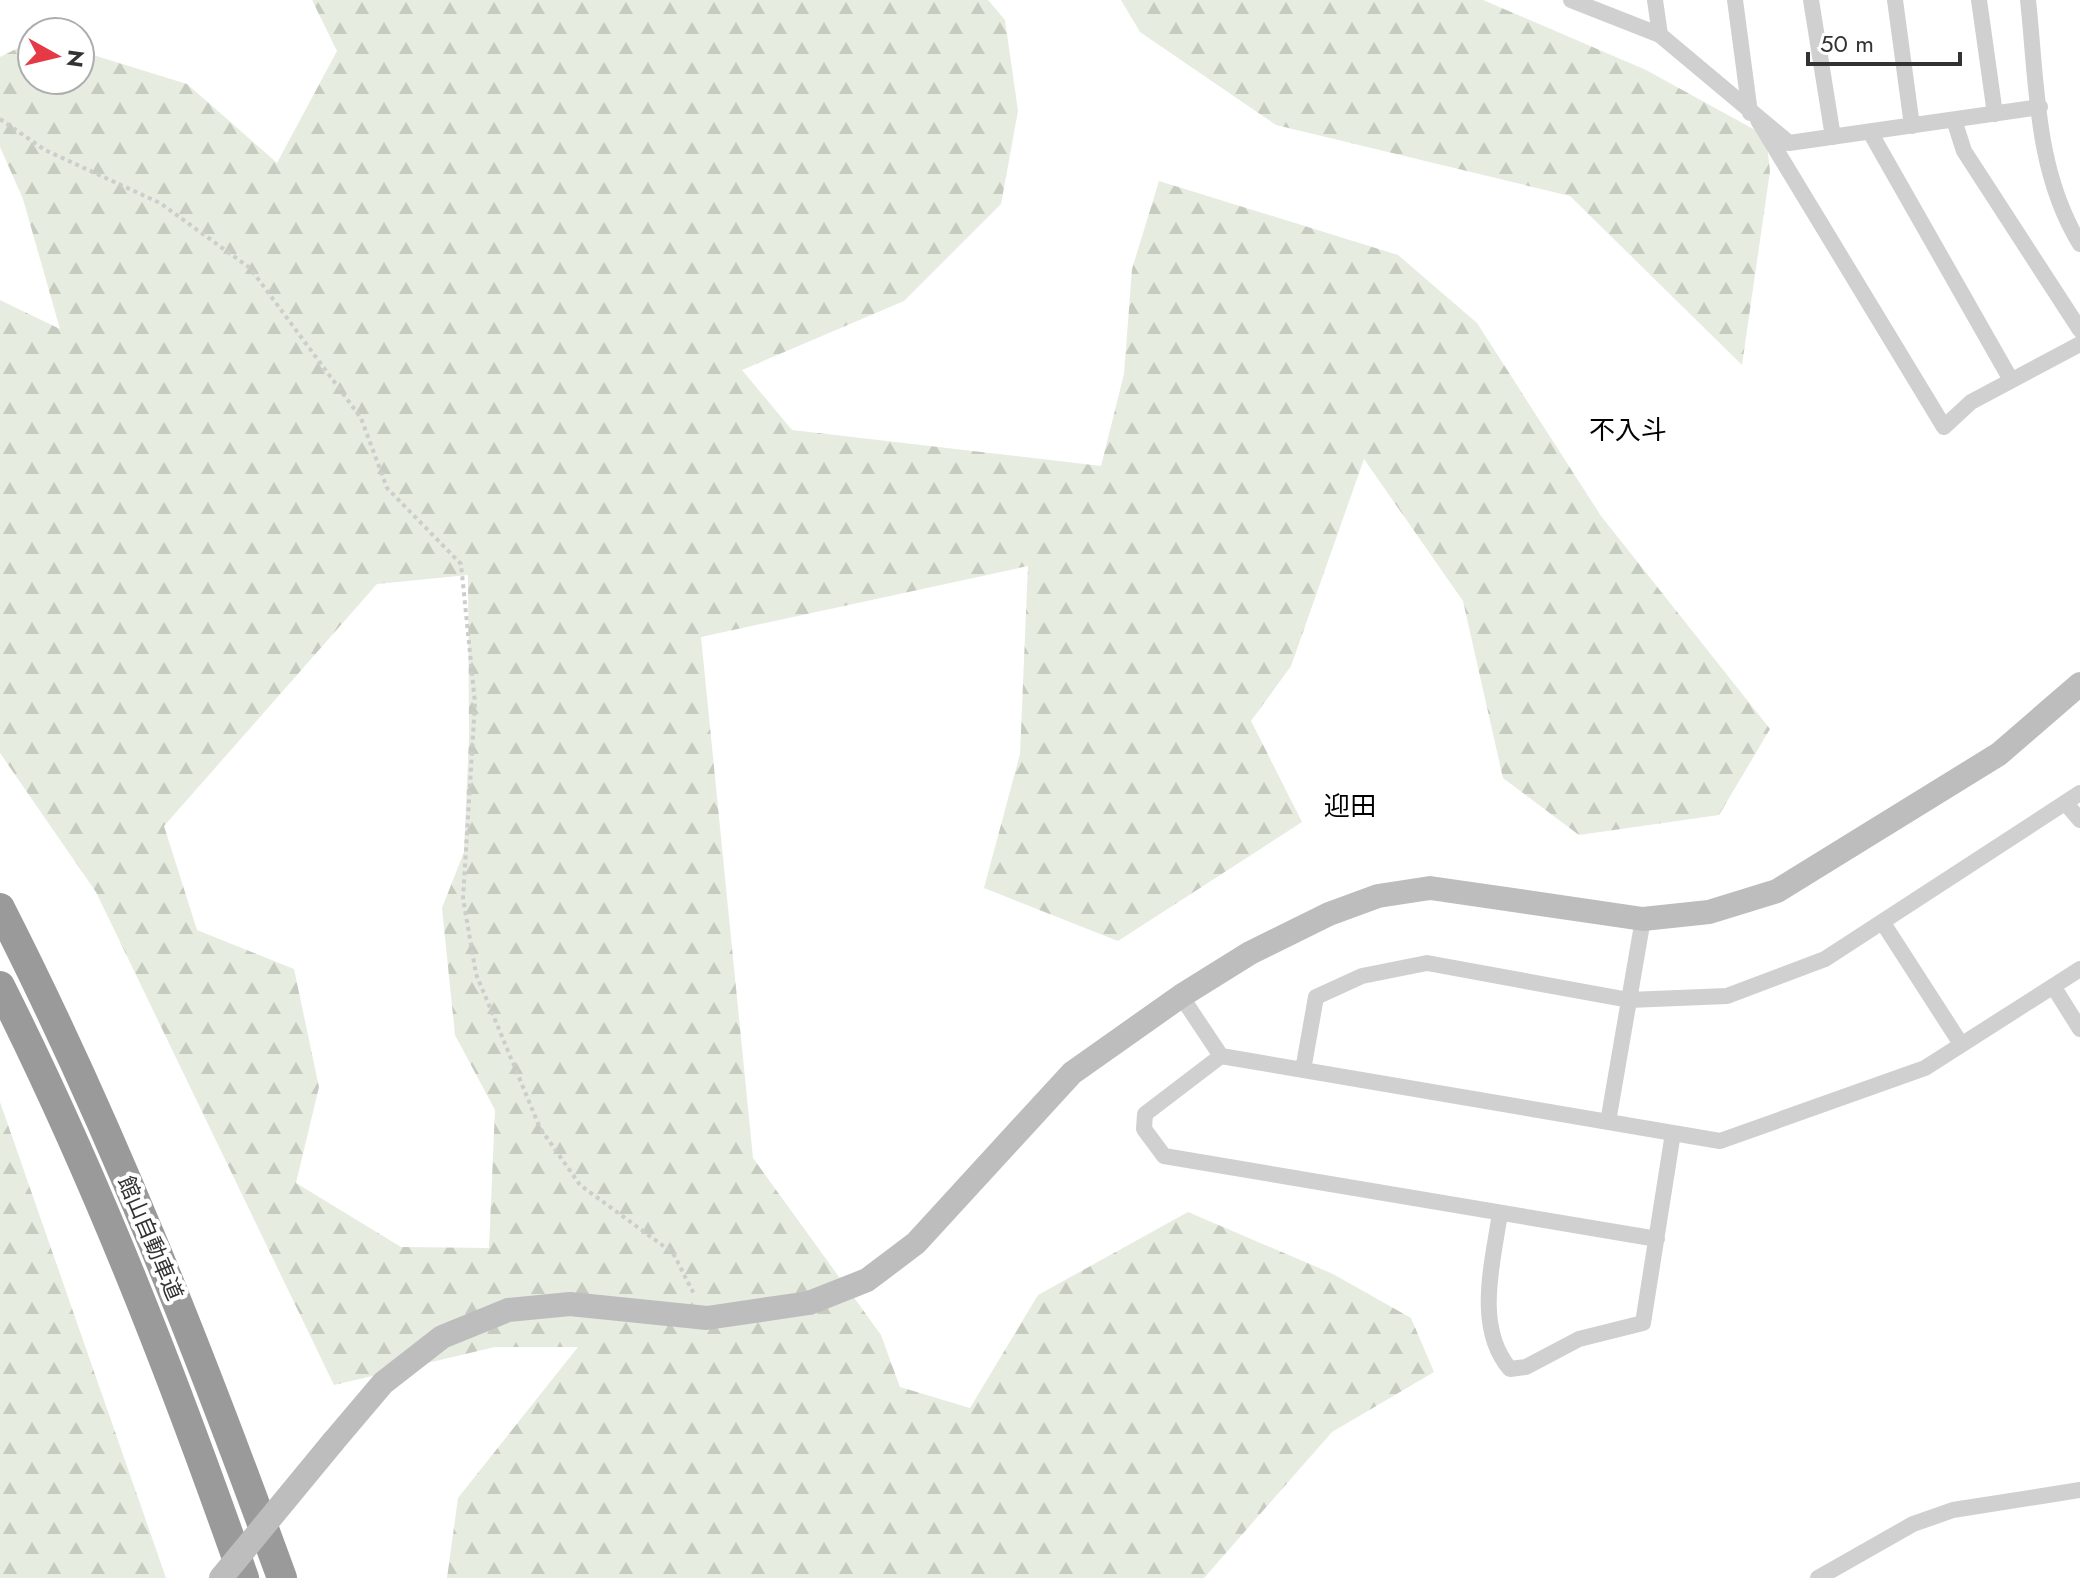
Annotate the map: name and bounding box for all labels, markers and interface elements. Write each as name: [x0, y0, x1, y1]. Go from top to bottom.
north arrow: [16, 16, 96, 96]
scale bar: [1808, 16, 1960, 66]
text: 50 m: [1820, 26, 1874, 61]
text: N: [59, 48, 93, 70]
district label: 不入斗: [1589, 411, 1667, 449]
district label: 迎田: [1324, 787, 1376, 825]
street label: 館山自動車道: [110, 1171, 192, 1305]

